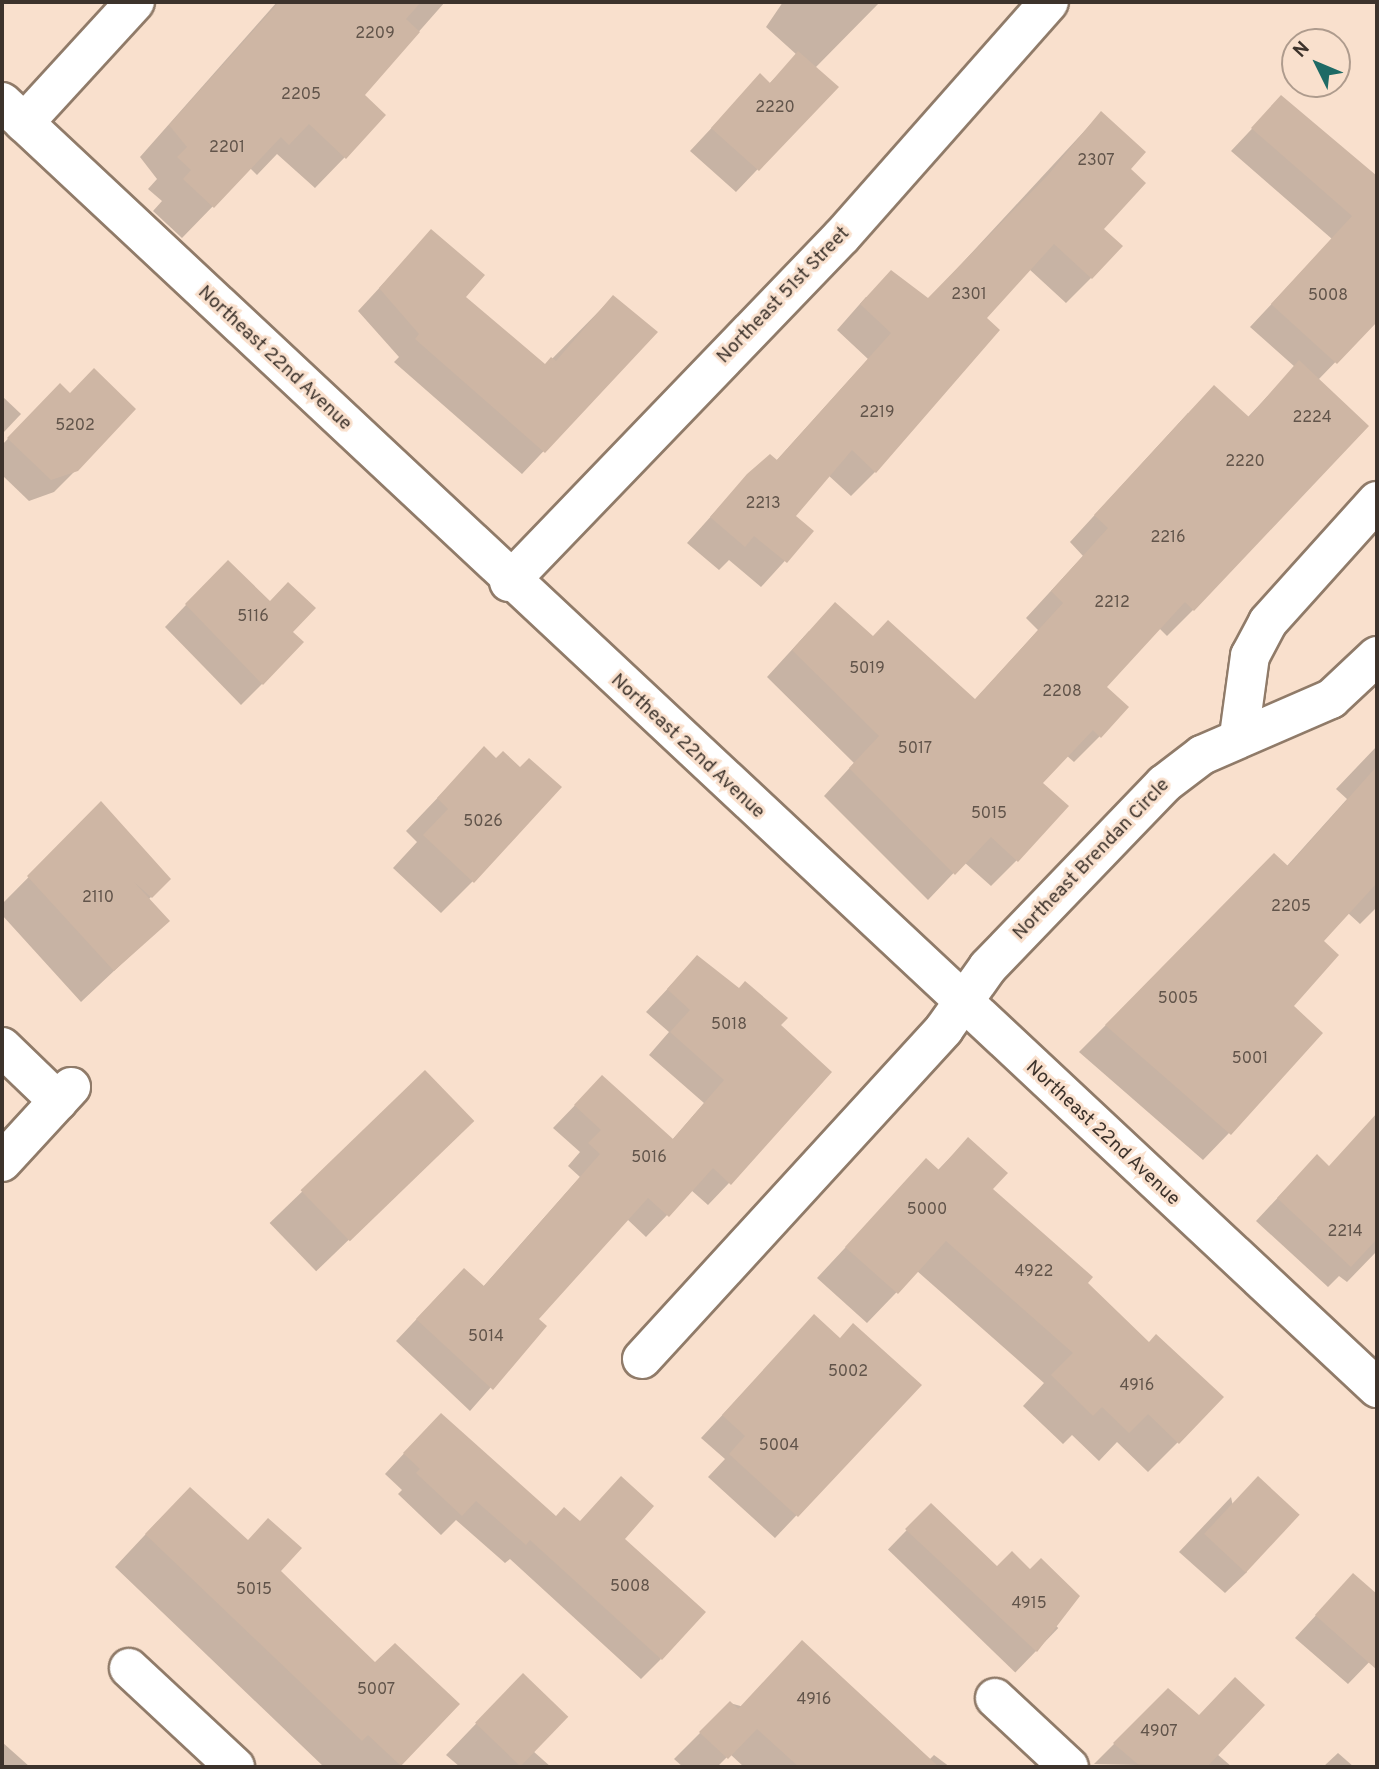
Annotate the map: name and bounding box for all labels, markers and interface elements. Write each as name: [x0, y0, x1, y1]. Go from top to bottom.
house number: 2209: [355, 24, 395, 44]
north arrow: [1281, 28, 1351, 98]
text: N: [1289, 37, 1316, 63]
house number: 2205: [281, 85, 321, 105]
house number: 2220: [755, 98, 795, 118]
house number: 2201: [209, 138, 245, 158]
house number: 2307: [1077, 151, 1115, 171]
street label: Northeast 51st Street: [713, 223, 855, 369]
street label: Northeast 22nd Avenue: [192, 281, 356, 437]
house number: 2301: [951, 285, 987, 305]
house number: 5008: [1308, 286, 1348, 306]
house number: 2219: [859, 403, 895, 423]
house number: 2224: [1292, 408, 1332, 428]
house number: 5202: [55, 416, 95, 436]
house number: 2220: [1225, 452, 1265, 472]
house number: 2213: [745, 494, 781, 514]
house number: 2216: [1150, 528, 1186, 548]
house number: 2212: [1094, 593, 1130, 613]
house number: 5116: [237, 607, 269, 627]
house number: 5019: [849, 659, 885, 679]
street label: Northeast 22nd Avenue: [605, 669, 769, 825]
house number: 2208: [1042, 682, 1082, 702]
house number: 5017: [898, 739, 932, 759]
street label: Northeast Brendan Circle: [1009, 775, 1175, 945]
house number: 5015: [971, 804, 1007, 824]
house number: 5026: [463, 812, 503, 832]
house number: 2110: [82, 888, 114, 908]
house number: 2205: [1271, 897, 1311, 917]
house number: 5005: [1158, 989, 1198, 1009]
house number: 5018: [711, 1015, 747, 1035]
house number: 5001: [1232, 1049, 1268, 1069]
street label: Northeast 22nd Avenue: [1020, 1056, 1184, 1212]
house number: 5016: [631, 1148, 667, 1168]
house number: 5000: [907, 1200, 947, 1220]
house number: 2214: [1327, 1222, 1363, 1242]
house number: 4922: [1015, 1262, 1053, 1282]
house number: 5014: [468, 1327, 504, 1347]
house number: 5002: [828, 1362, 868, 1382]
house number: 4916: [1120, 1376, 1154, 1396]
house number: 5004: [759, 1436, 799, 1456]
house number: 5008: [610, 1577, 650, 1597]
house number: 5015: [236, 1580, 272, 1600]
house number: 4915: [1011, 1594, 1047, 1614]
house number: 5007: [357, 1680, 395, 1700]
house number: 4916: [797, 1690, 831, 1710]
house number: 4907: [1140, 1722, 1178, 1742]

